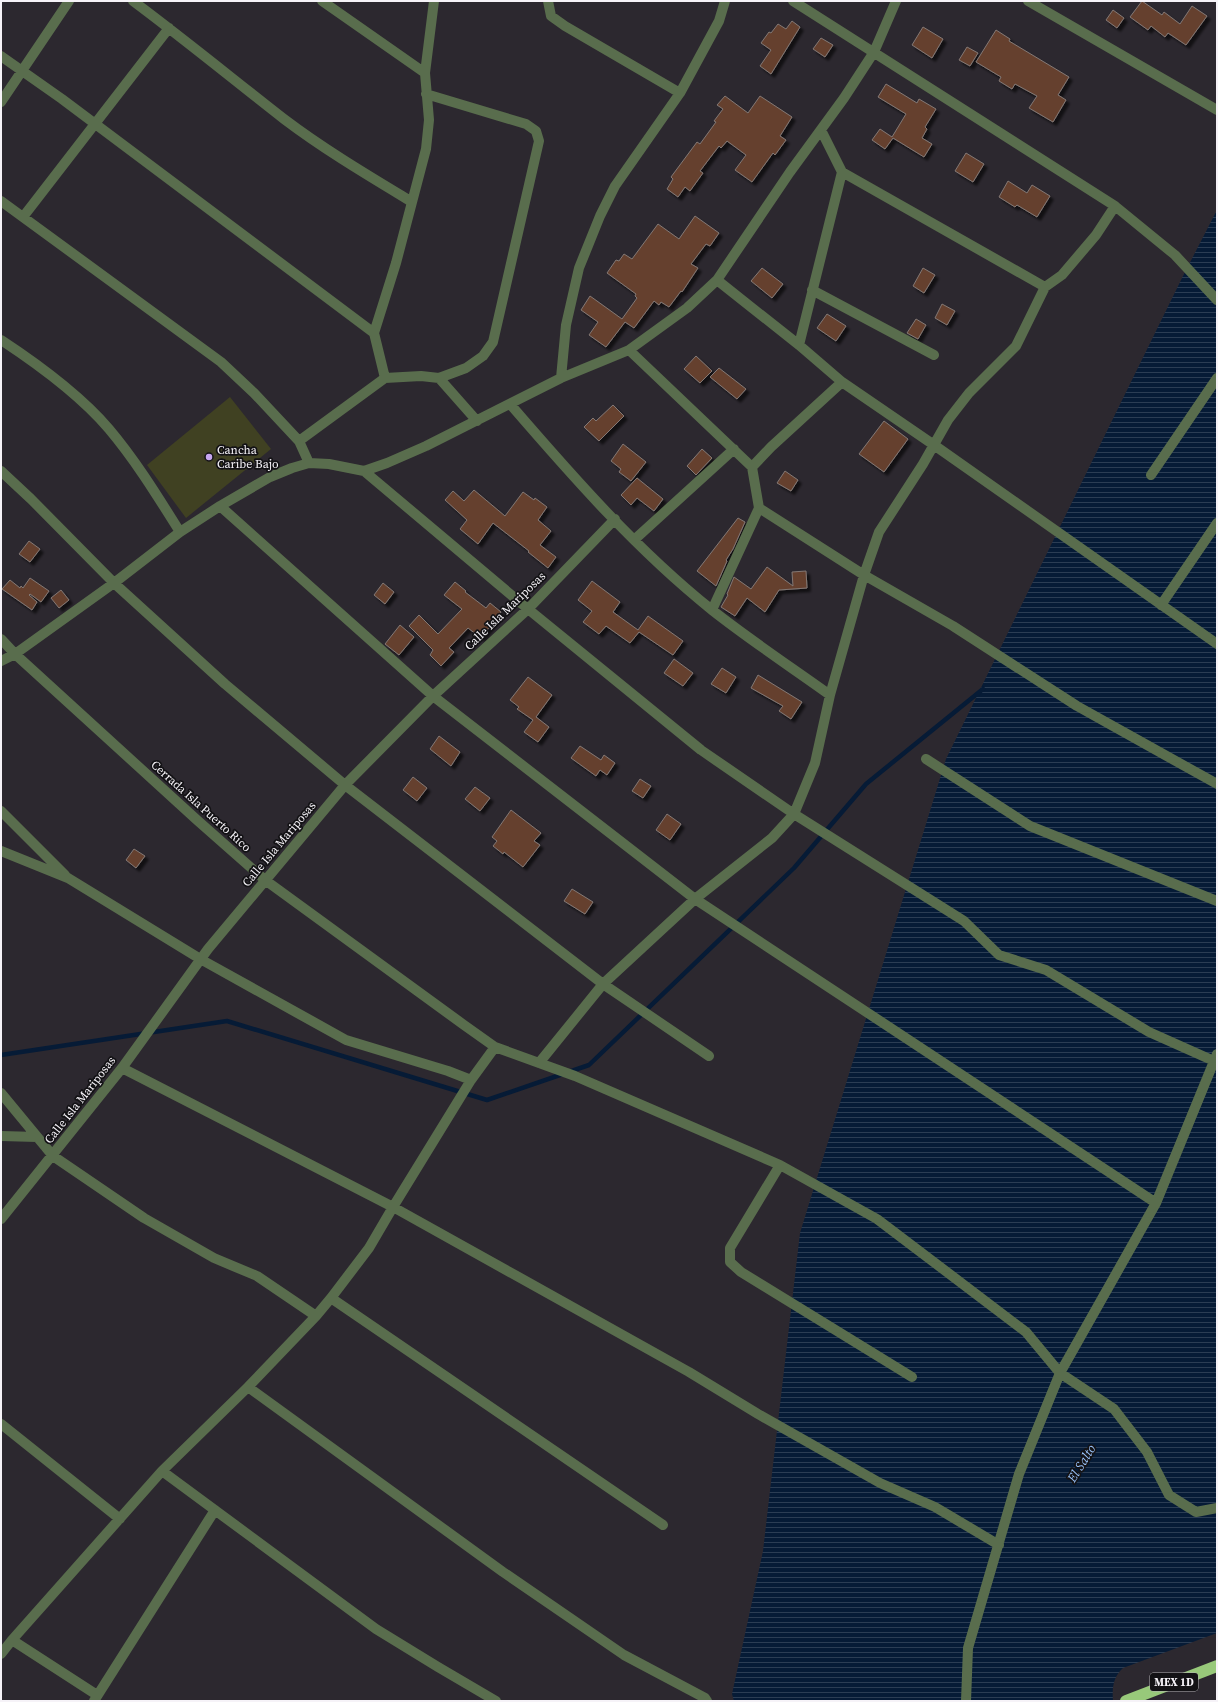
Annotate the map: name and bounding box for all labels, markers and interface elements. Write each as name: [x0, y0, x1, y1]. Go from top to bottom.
place label: Cancha Caribe Bajo: [217, 442, 279, 472]
marker: Cancha Caribe Bajo: [204, 452, 214, 462]
street label: Calle Isla Mariposas: [461, 568, 549, 654]
street label: Cerrada Isla Puerto Rico: [148, 757, 255, 856]
street label: Calle Isla Mariposas: [239, 798, 319, 890]
street label: Calle Isla Mariposas: [41, 1053, 119, 1147]
water label: El Salto: [1063, 1441, 1100, 1486]
road number: MEX 1D: [1150, 1673, 1198, 1691]

